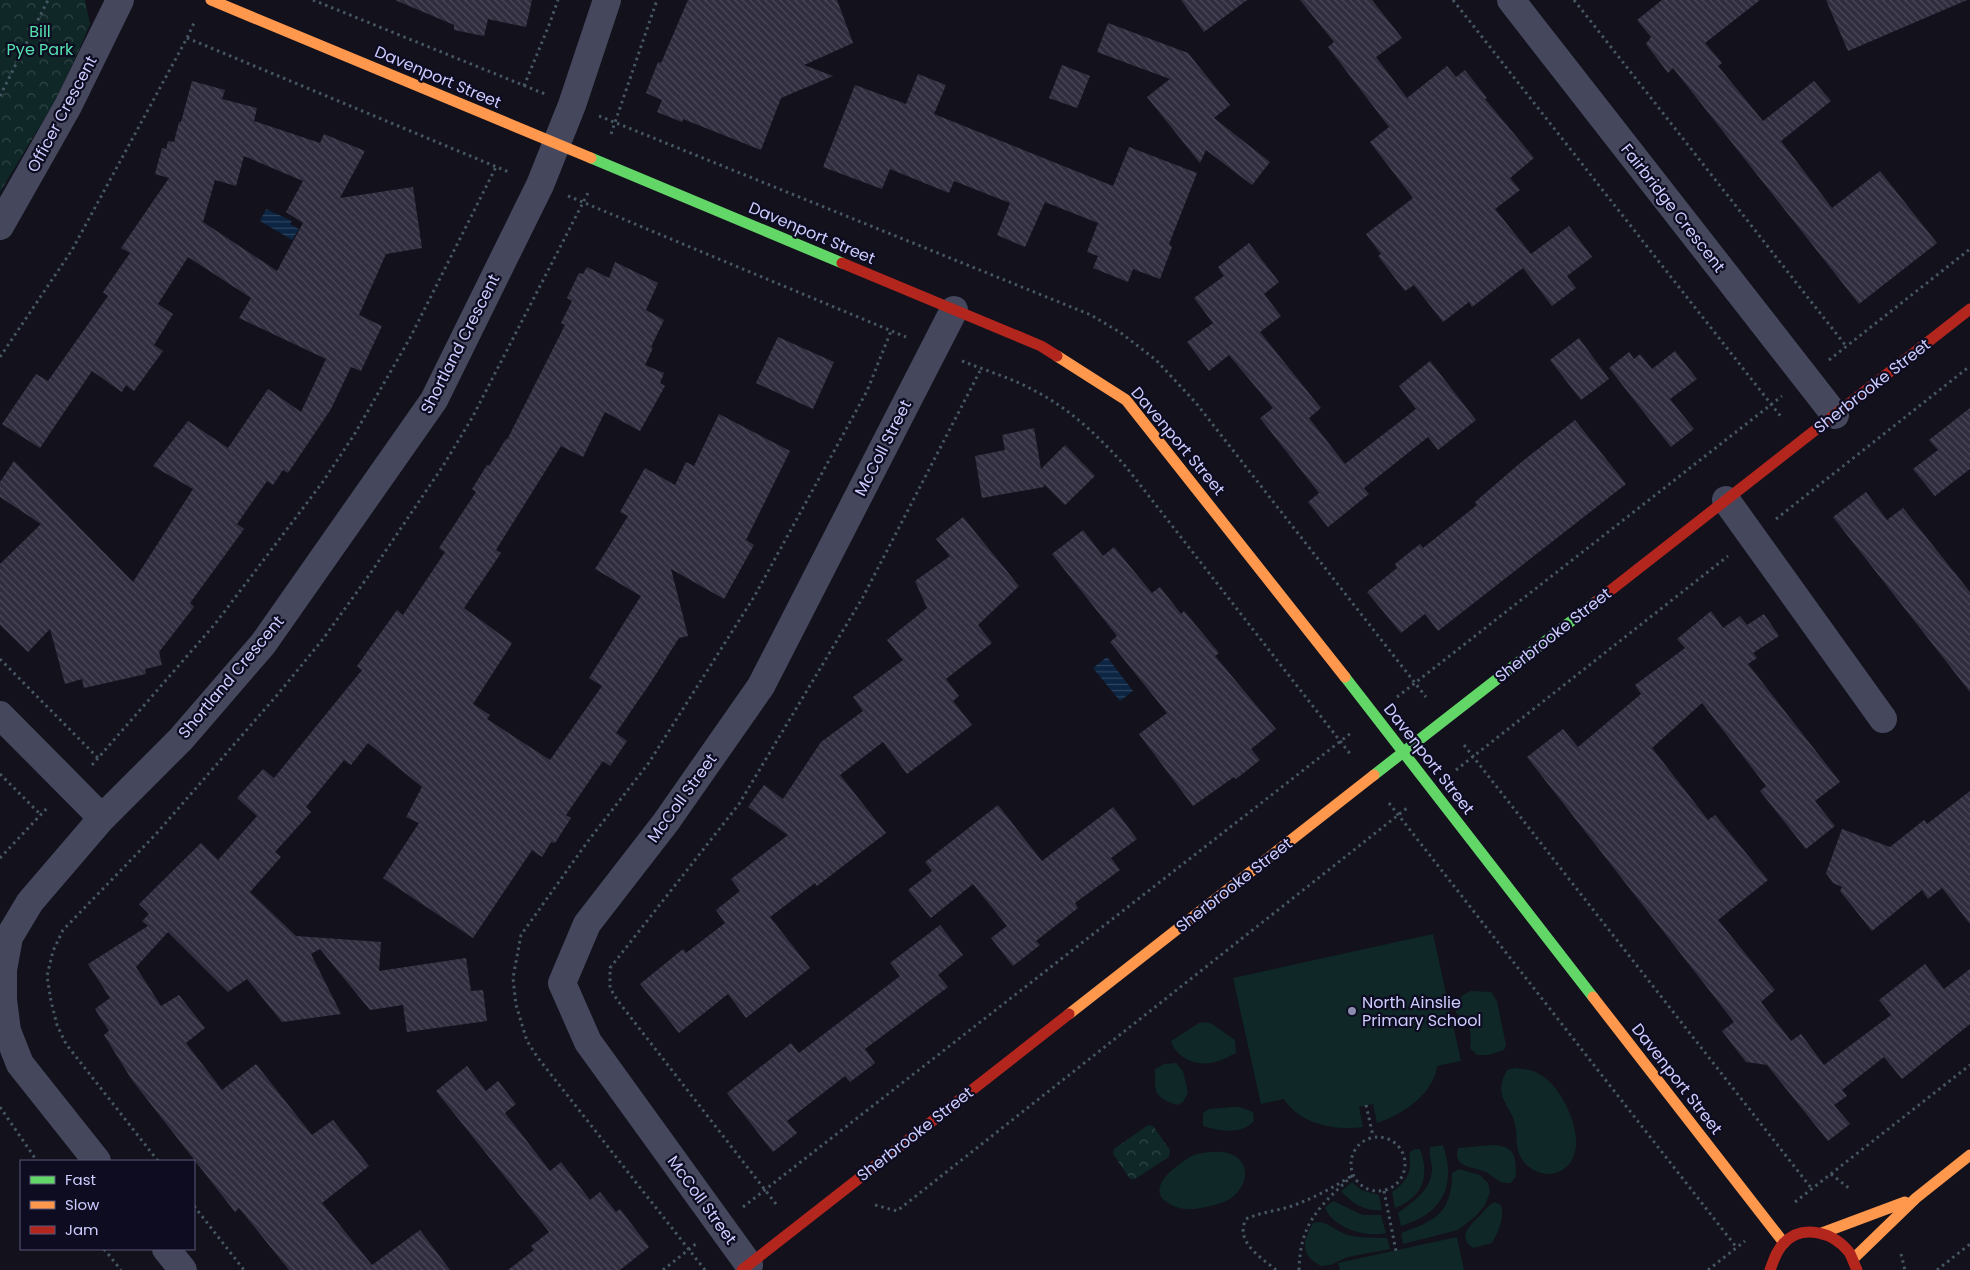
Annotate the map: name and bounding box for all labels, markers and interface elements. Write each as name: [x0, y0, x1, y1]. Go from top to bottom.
park label: Bill Pye Park: [7, 20, 74, 61]
street label: Davenport Street: [371, 40, 505, 114]
street label: Officer Crescent: [22, 51, 103, 176]
street label: Fairbridge Crescent: [1615, 139, 1731, 277]
street label: Davenport Street: [745, 196, 879, 270]
street label: Shortland Crescent: [415, 270, 505, 418]
street label: Sherbrooke Street: [1809, 333, 1935, 439]
street label: Davenport Street: [1126, 382, 1230, 500]
street label: McColl Street: [849, 396, 917, 500]
street label: Sherbrooke Street: [1490, 582, 1616, 688]
street label: Shortland Crescent: [173, 610, 289, 743]
street label: Davenport Street: [1378, 699, 1480, 820]
street label: McColl Street: [642, 749, 722, 847]
street label: Sherbrooke Street: [1171, 832, 1297, 938]
place label: North Ainslie Primary School: [1362, 991, 1481, 1032]
marker: North Ainslie Primary School: [1346, 1005, 1358, 1017]
street label: Davenport Street: [1626, 1019, 1728, 1140]
street label: Sherbrooke Street: [852, 1081, 978, 1187]
street label: McColl Street: [662, 1151, 742, 1249]
legend: [20, 1160, 195, 1250]
text: Fast: [65, 1169, 96, 1190]
text: Slow: [65, 1194, 100, 1215]
text: Jam: [65, 1219, 99, 1240]

